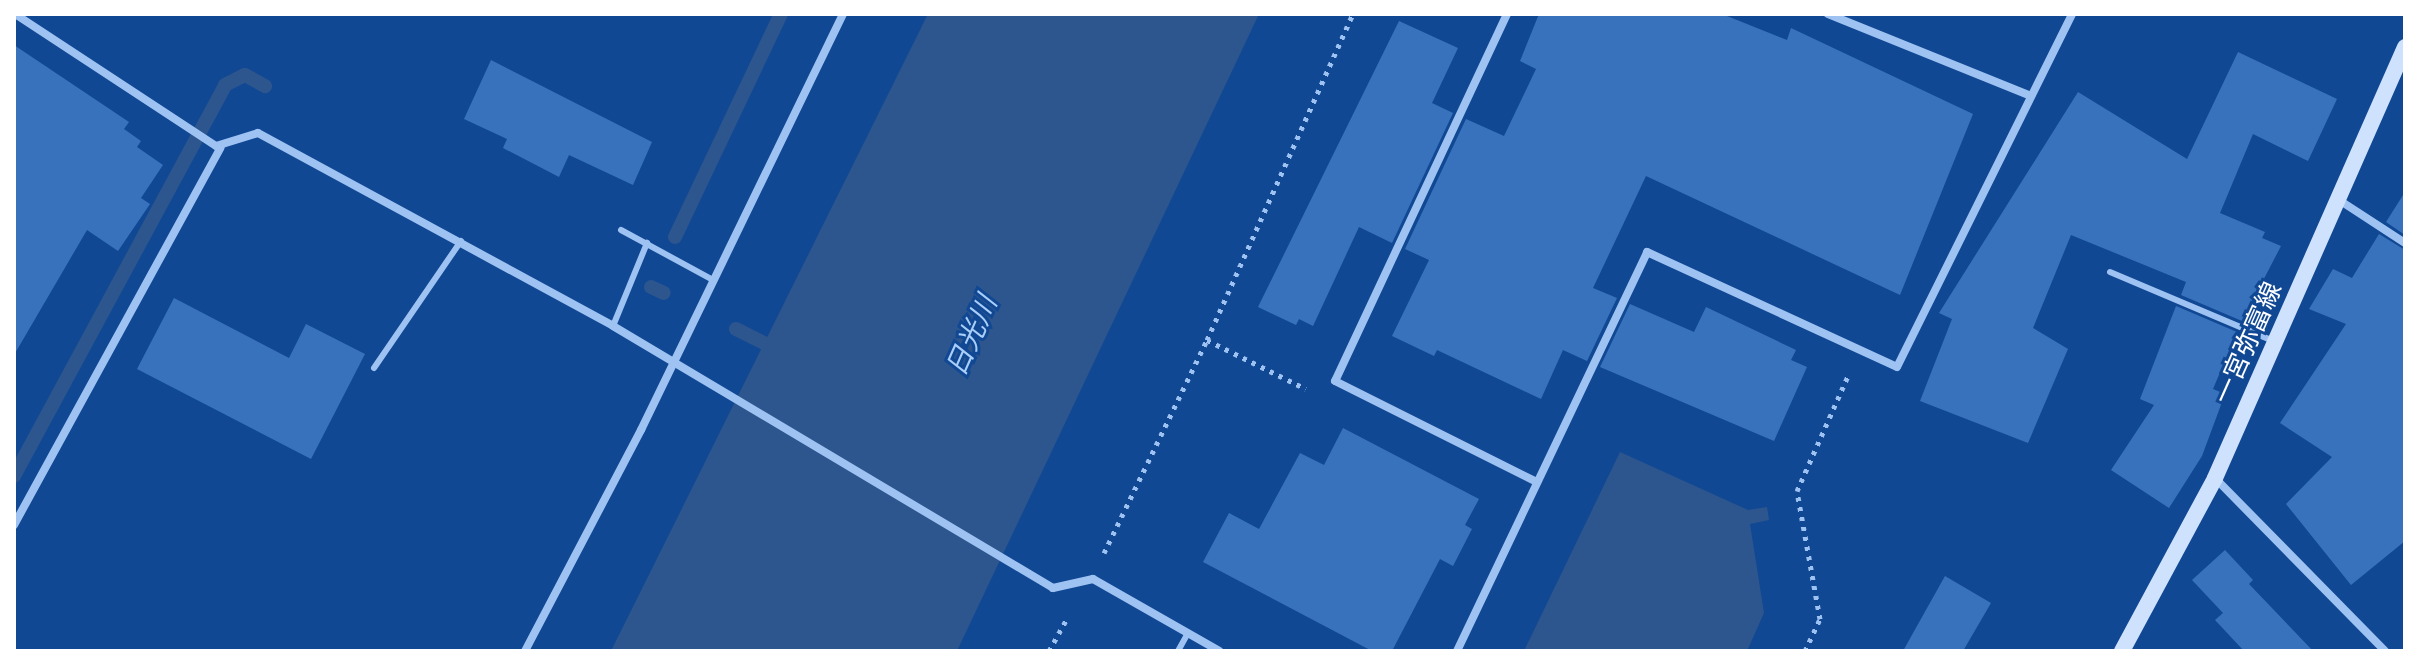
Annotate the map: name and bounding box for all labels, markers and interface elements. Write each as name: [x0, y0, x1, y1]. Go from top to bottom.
street label: 一宮弥富線: [2207, 277, 2289, 409]
water label: 日光川: [940, 291, 1004, 381]

